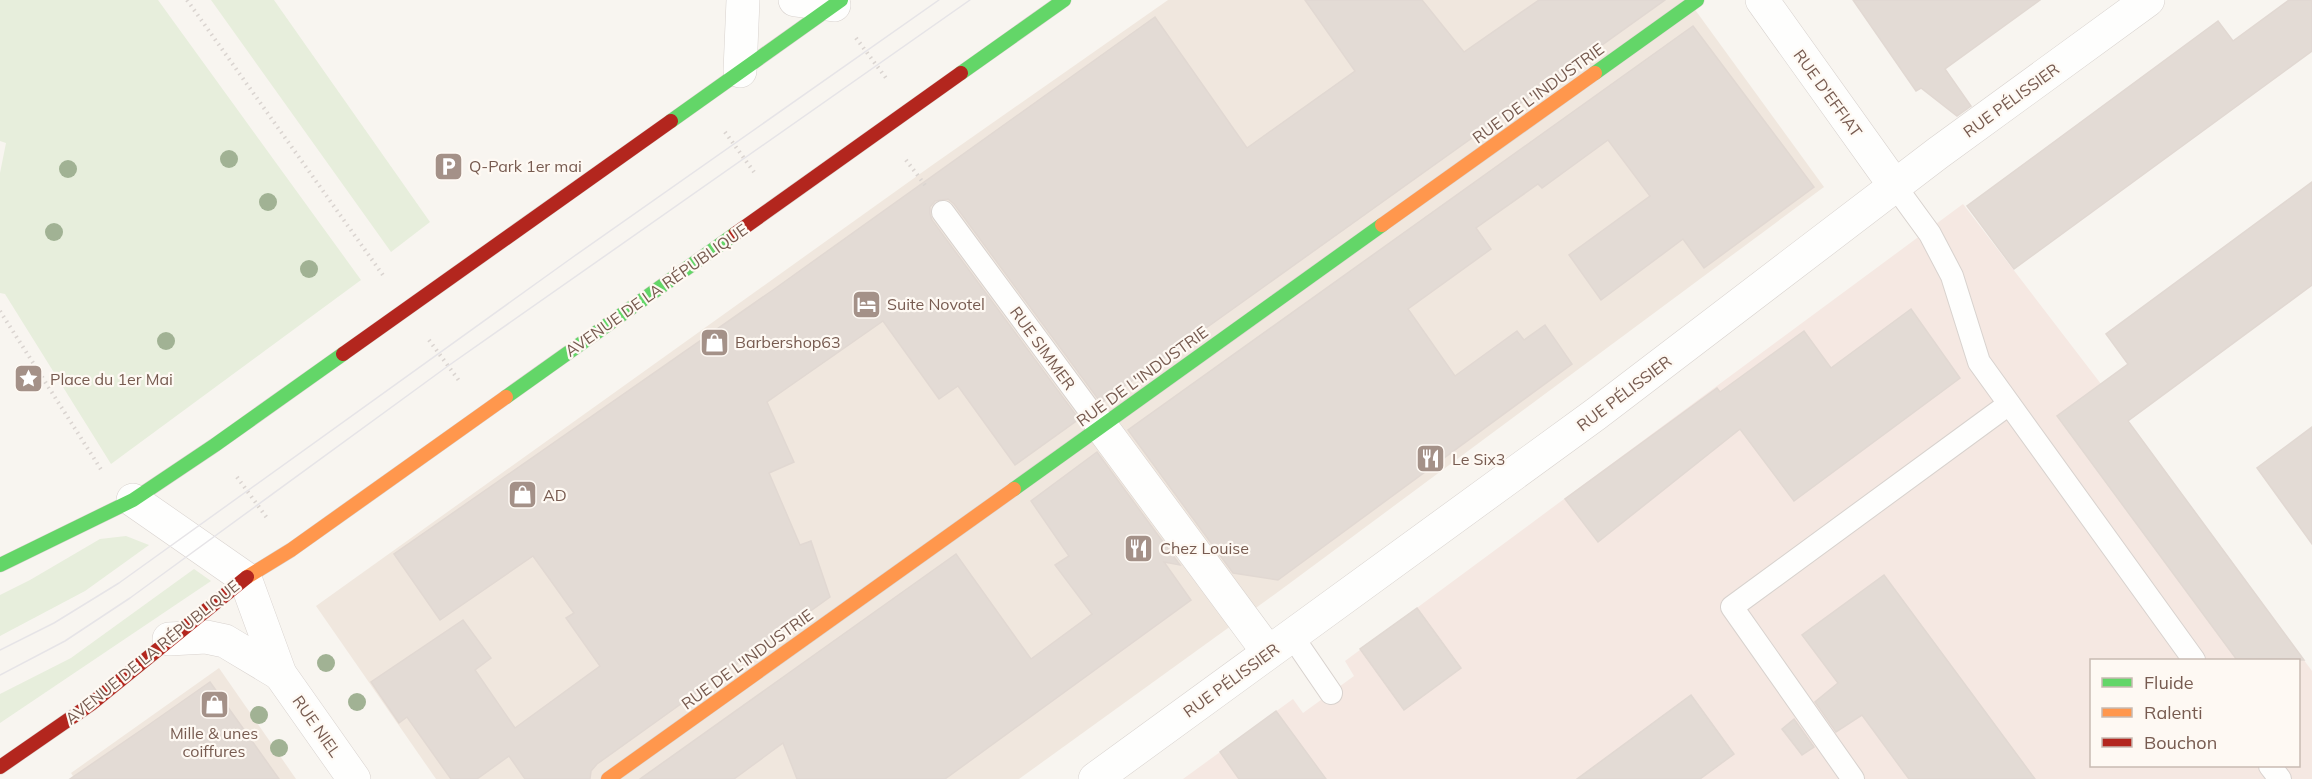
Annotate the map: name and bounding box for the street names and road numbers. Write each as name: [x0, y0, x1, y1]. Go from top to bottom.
street label: RUE DE L'INDUSTRIE: [1468, 39, 1608, 147]
street label: RUE D'EFFIAT: [1789, 45, 1867, 141]
street label: RUE PÉLISSIER: [1959, 59, 2063, 141]
street label: AVENUE DE LA RÉPUBLIQUE: [561, 219, 751, 361]
street label: RUE SIMMER: [1006, 302, 1080, 394]
street label: RUE DE L'INDUSTRIE: [1072, 322, 1212, 430]
street label: RUE PÉLISSIER: [1573, 351, 1675, 435]
street label: AVENUE DE LA RÉPUBLIQUE: [61, 576, 243, 728]
street label: RUE DE L'INDUSTRIE: [677, 605, 817, 713]
street label: RUE PÉLISSIER: [1179, 639, 1283, 721]
street label: RUE NIEL: [289, 691, 346, 761]

